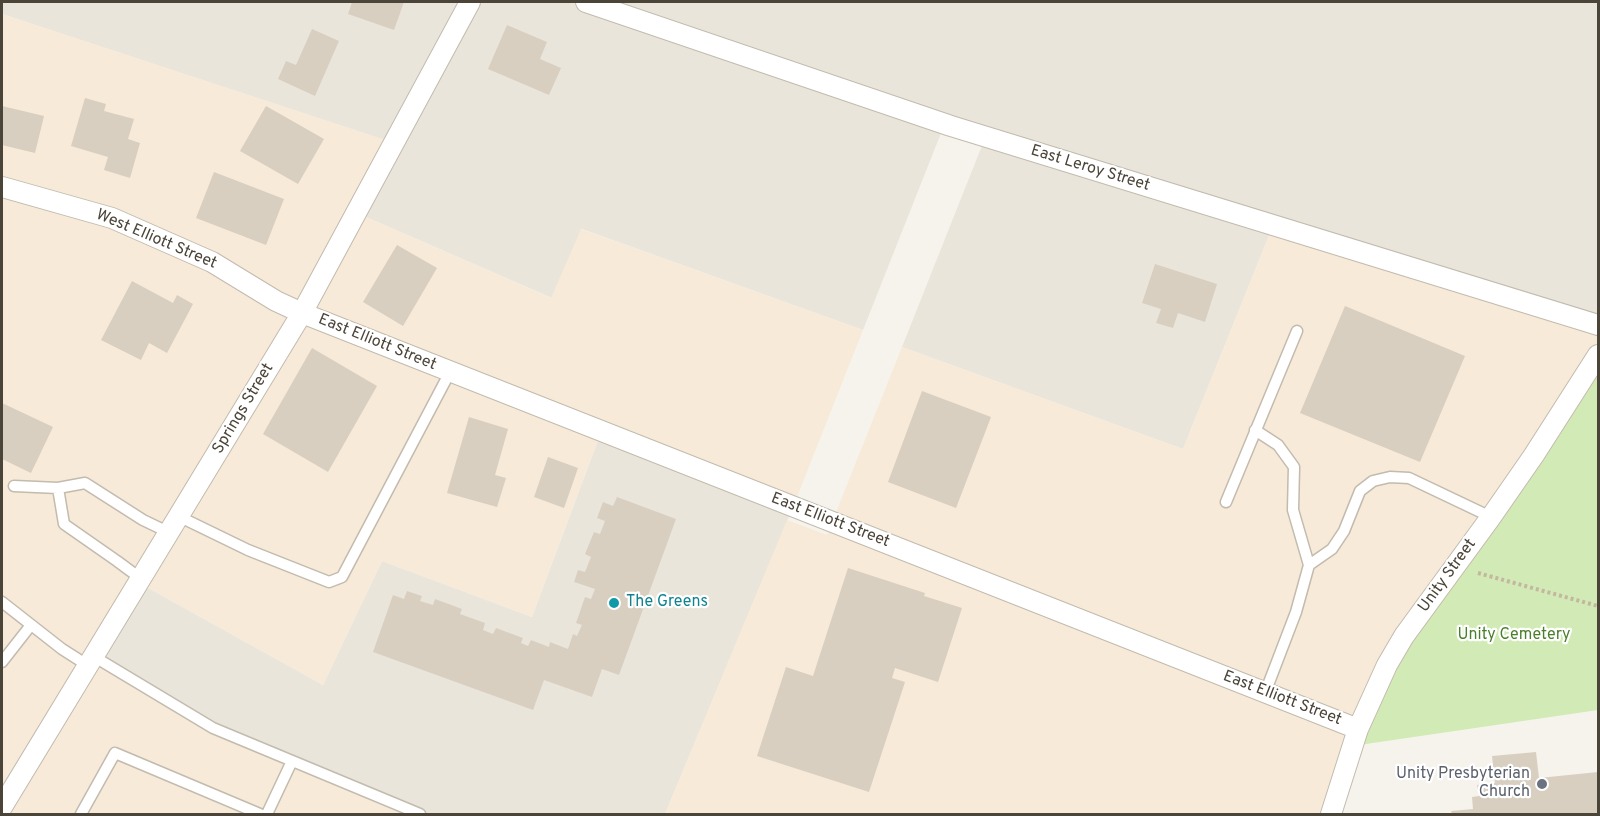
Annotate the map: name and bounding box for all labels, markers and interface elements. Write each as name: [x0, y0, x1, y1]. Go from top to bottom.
street label: East Leroy Street: [1028, 142, 1152, 196]
street label: West Elliott Street: [93, 206, 219, 274]
street label: East Elliott Street: [315, 311, 439, 375]
street label: Springs Street: [209, 360, 279, 458]
street label: East Elliott Street: [768, 490, 892, 552]
street label: Unity Street: [1415, 536, 1481, 616]
place label: The Greens: [626, 593, 708, 613]
marker: The Greens: [607, 596, 621, 610]
park label: Unity Cemetery: [1457, 626, 1571, 646]
street label: East Elliott Street: [1220, 668, 1344, 730]
place label: Unity Presbyterian Church: [1396, 765, 1530, 803]
marker: Unity Presbyterian Church: [1535, 777, 1549, 791]

